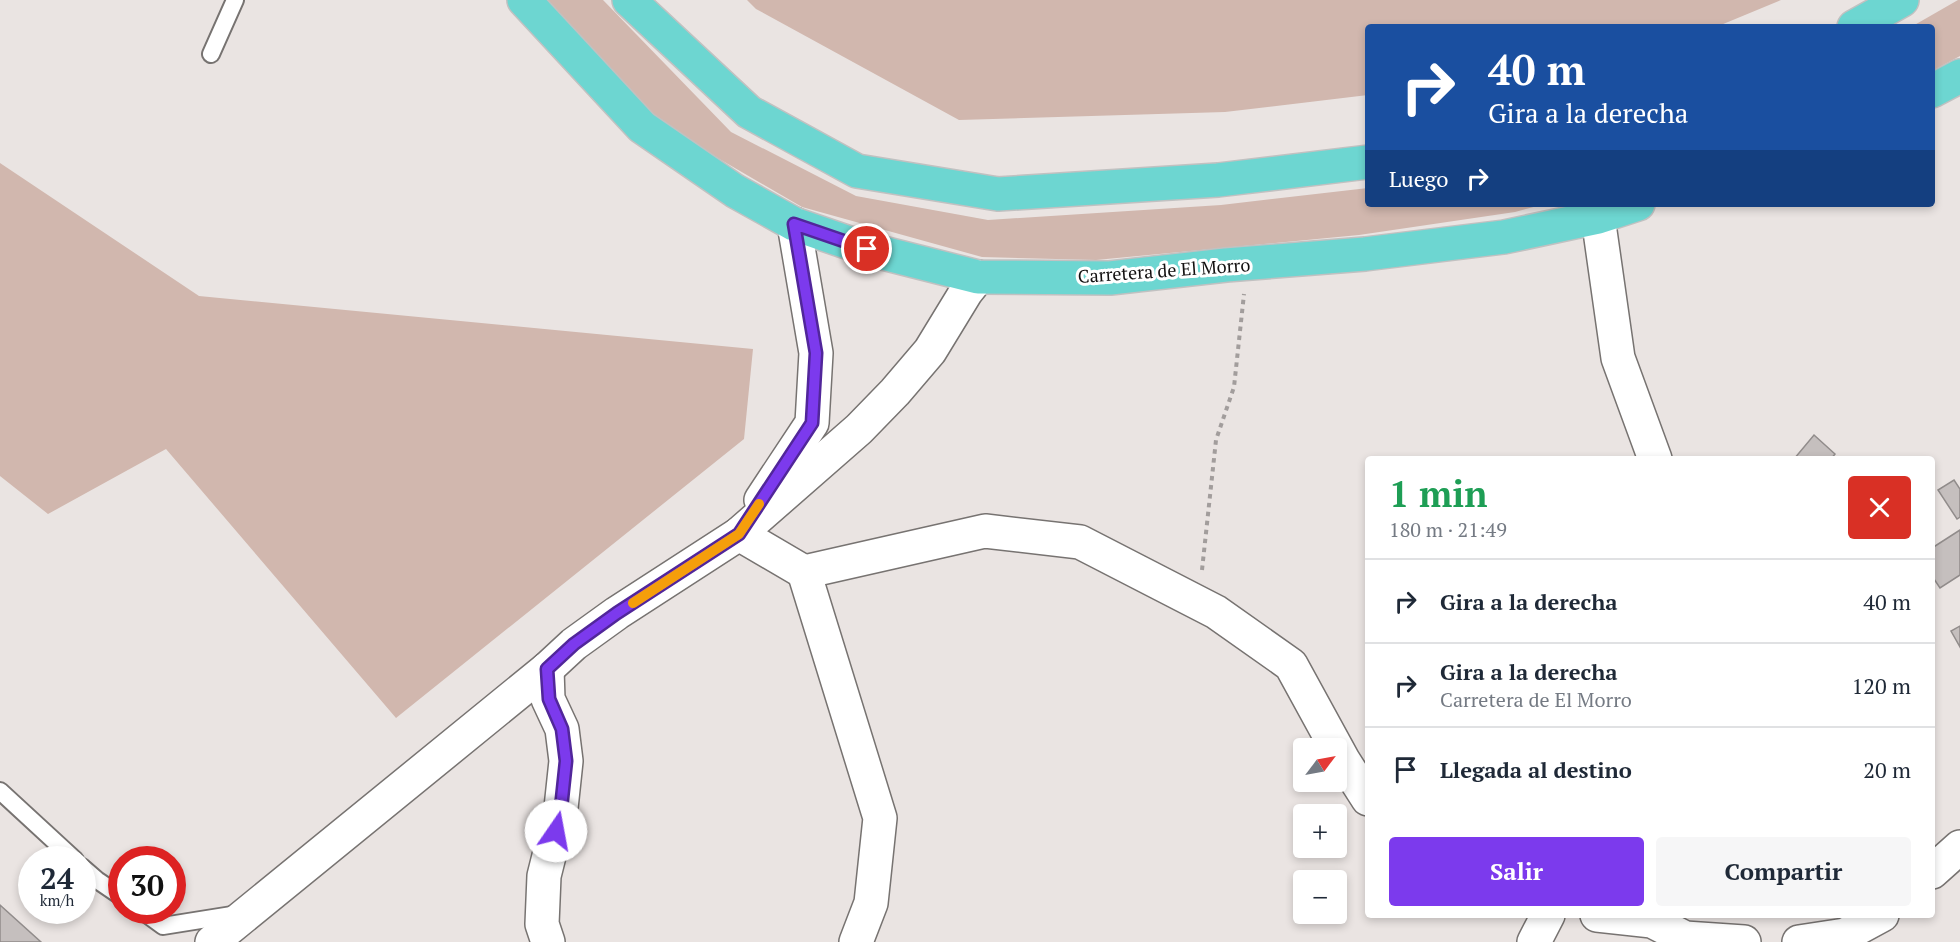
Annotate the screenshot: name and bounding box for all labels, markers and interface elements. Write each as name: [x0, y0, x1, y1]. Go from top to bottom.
text: 40 m: [1488, 41, 1586, 97]
icon: right: [1389, 48, 1467, 126]
text: Gira a la derecha: [1488, 95, 1688, 131]
icon: right: [1461, 162, 1494, 195]
text: Luego: [1389, 164, 1449, 193]
pin: [841, 223, 892, 274]
icon: arrive: [850, 232, 883, 265]
street label: Carretera de El Morro: [1077, 252, 1251, 288]
text: 1 min: [1389, 470, 1487, 517]
button: close: [1848, 476, 1911, 539]
text: 180 m · 21:49: [1389, 516, 1507, 543]
icon: right: [1389, 585, 1422, 618]
text: Gira a la derecha: [1440, 587, 1618, 616]
text: 40 m: [1863, 587, 1911, 616]
text: Gira a la derecha: [1440, 657, 1618, 686]
icon: right: [1389, 669, 1422, 702]
text: 120 m: [1851, 671, 1911, 700]
text: Carretera de El Morro: [1440, 686, 1632, 713]
north arrow: [1293, 738, 1347, 792]
map controls: [1293, 738, 1347, 924]
icon: arrive: [1389, 753, 1422, 786]
text: Llegada al destino: [1440, 755, 1632, 784]
text: 20 m: [1863, 755, 1911, 784]
position arrow: [524, 799, 588, 863]
button: +: [1293, 804, 1347, 858]
button: Salir: [1389, 837, 1644, 906]
button: Compartir: [1656, 837, 1911, 906]
speed limit sign: 30: [108, 846, 186, 924]
text: 24: [40, 858, 74, 898]
button: −: [1293, 870, 1347, 924]
text: km/h: [40, 890, 74, 910]

